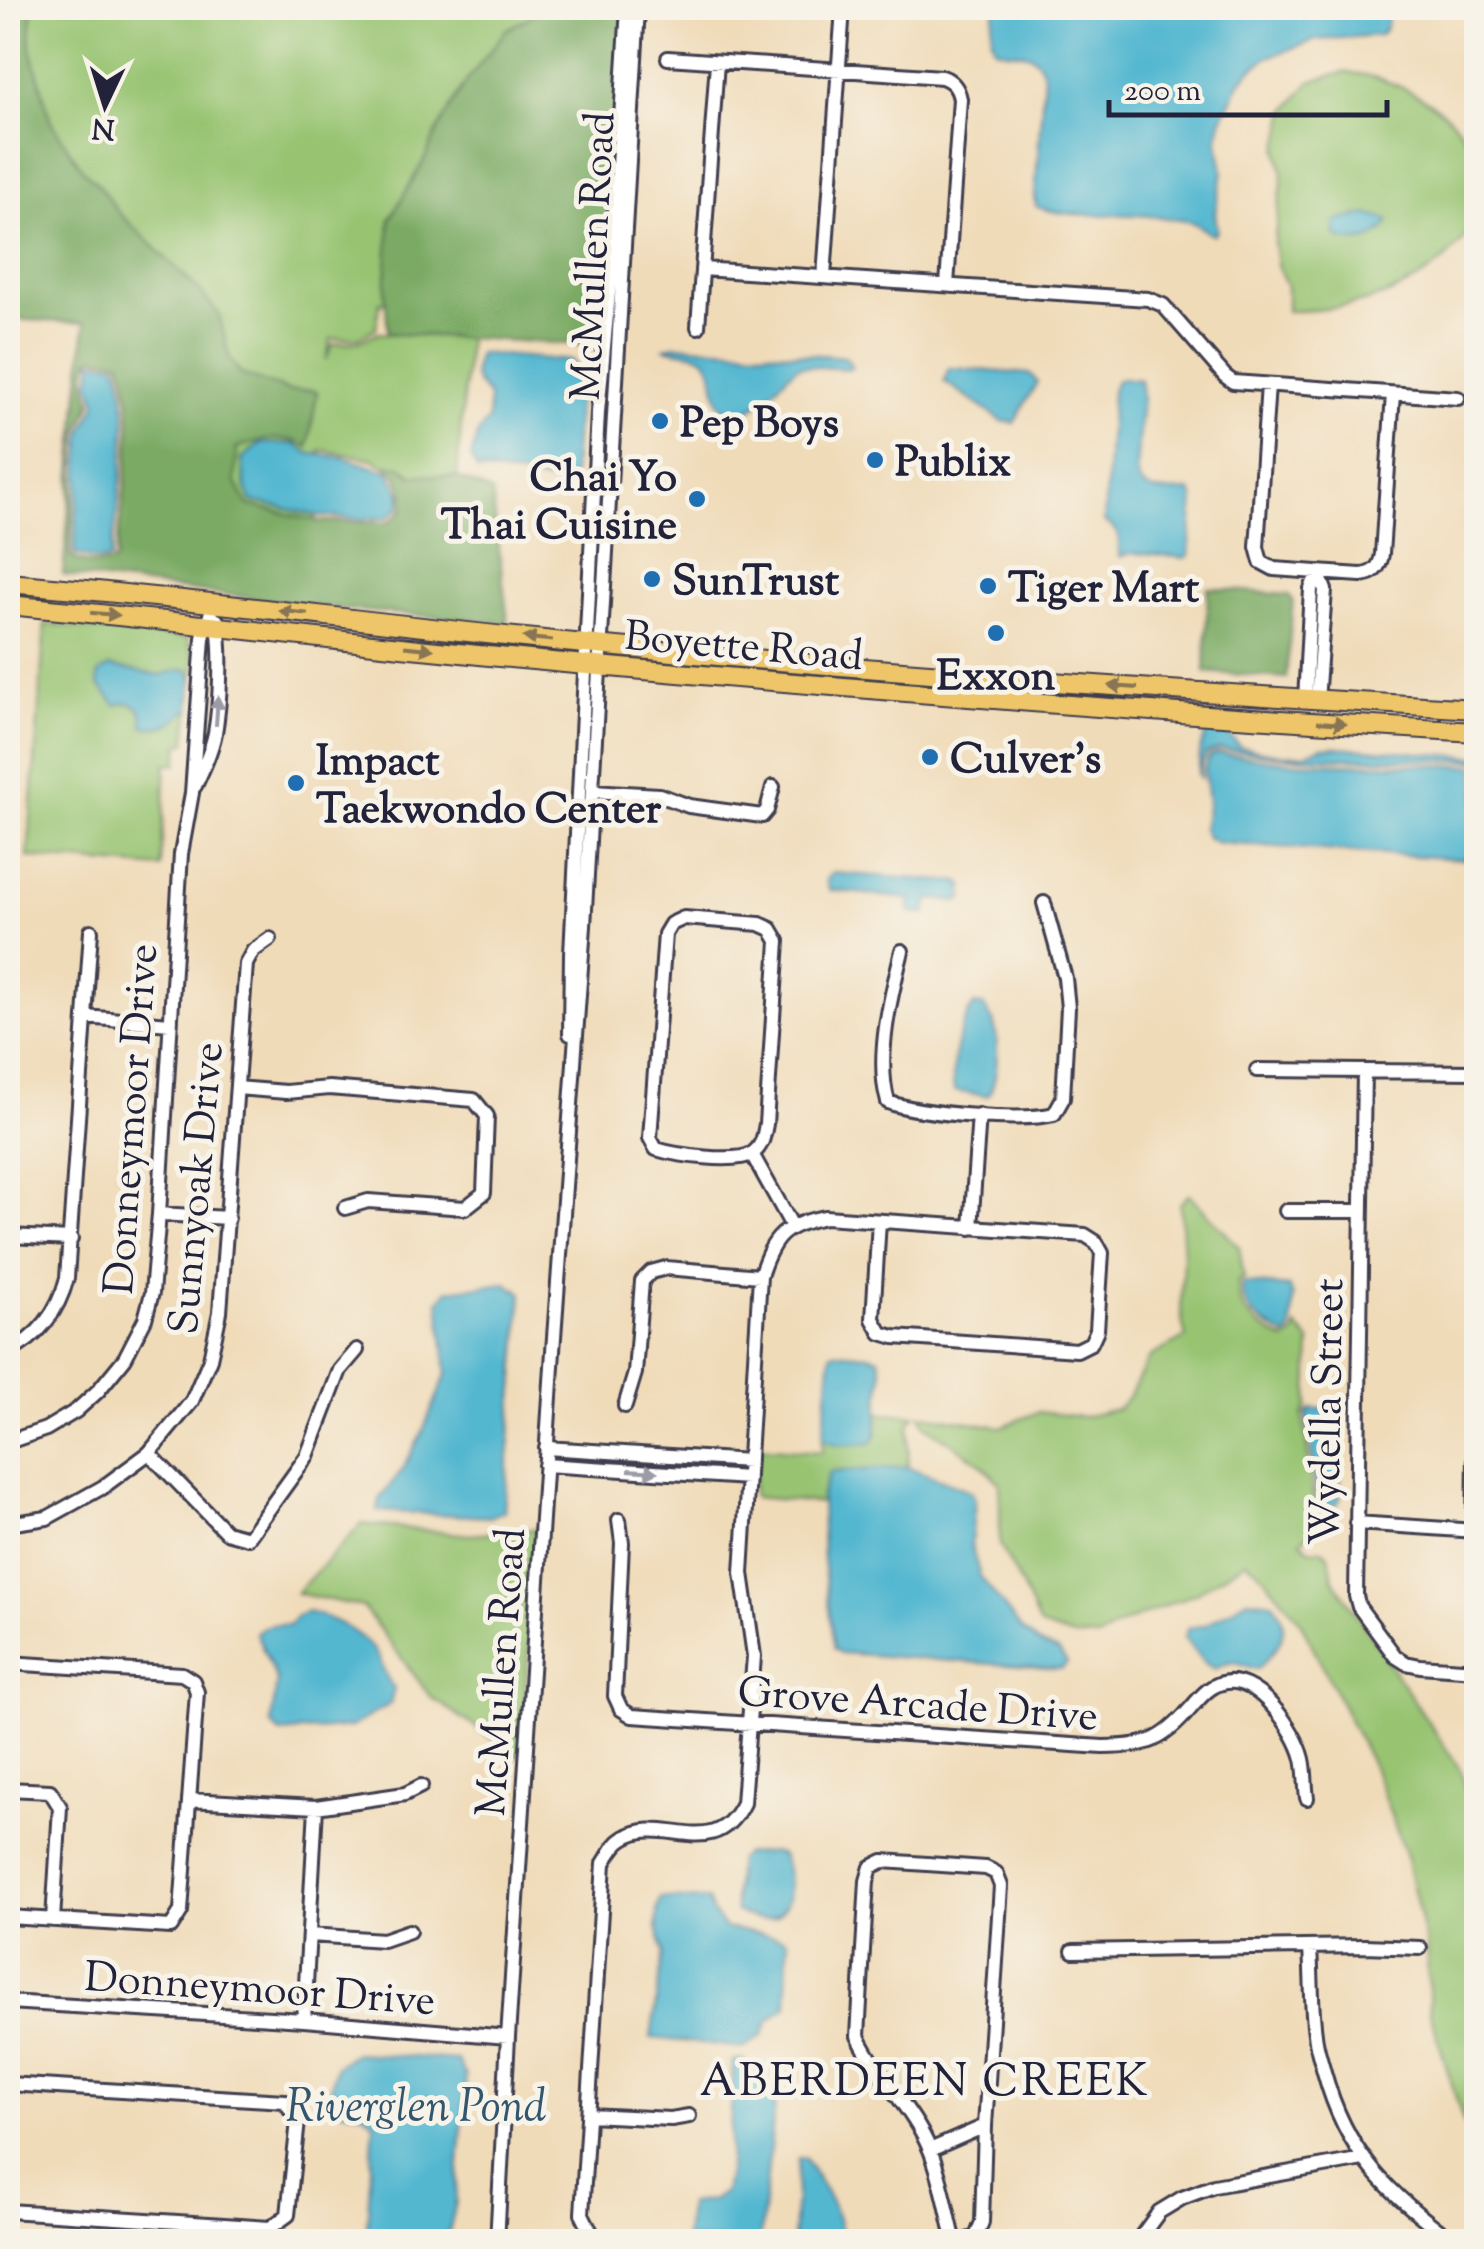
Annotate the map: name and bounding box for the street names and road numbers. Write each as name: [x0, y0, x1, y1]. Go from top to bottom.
street label: McMullen Road: [558, 110, 634, 402]
street label: Boyette Road: [622, 609, 865, 689]
street label: Donneymoor Drive: [92, 942, 176, 1297]
street label: Sunnyoak Drive: [156, 1040, 242, 1337]
street label: Wydella Street: [1298, 1278, 1362, 1546]
street label: McMullen Road: [464, 1526, 544, 1819]
street label: Grove Arcade Drive: [736, 1664, 1100, 1749]
street label: Donneymoor Drive: [82, 1950, 437, 2034]

